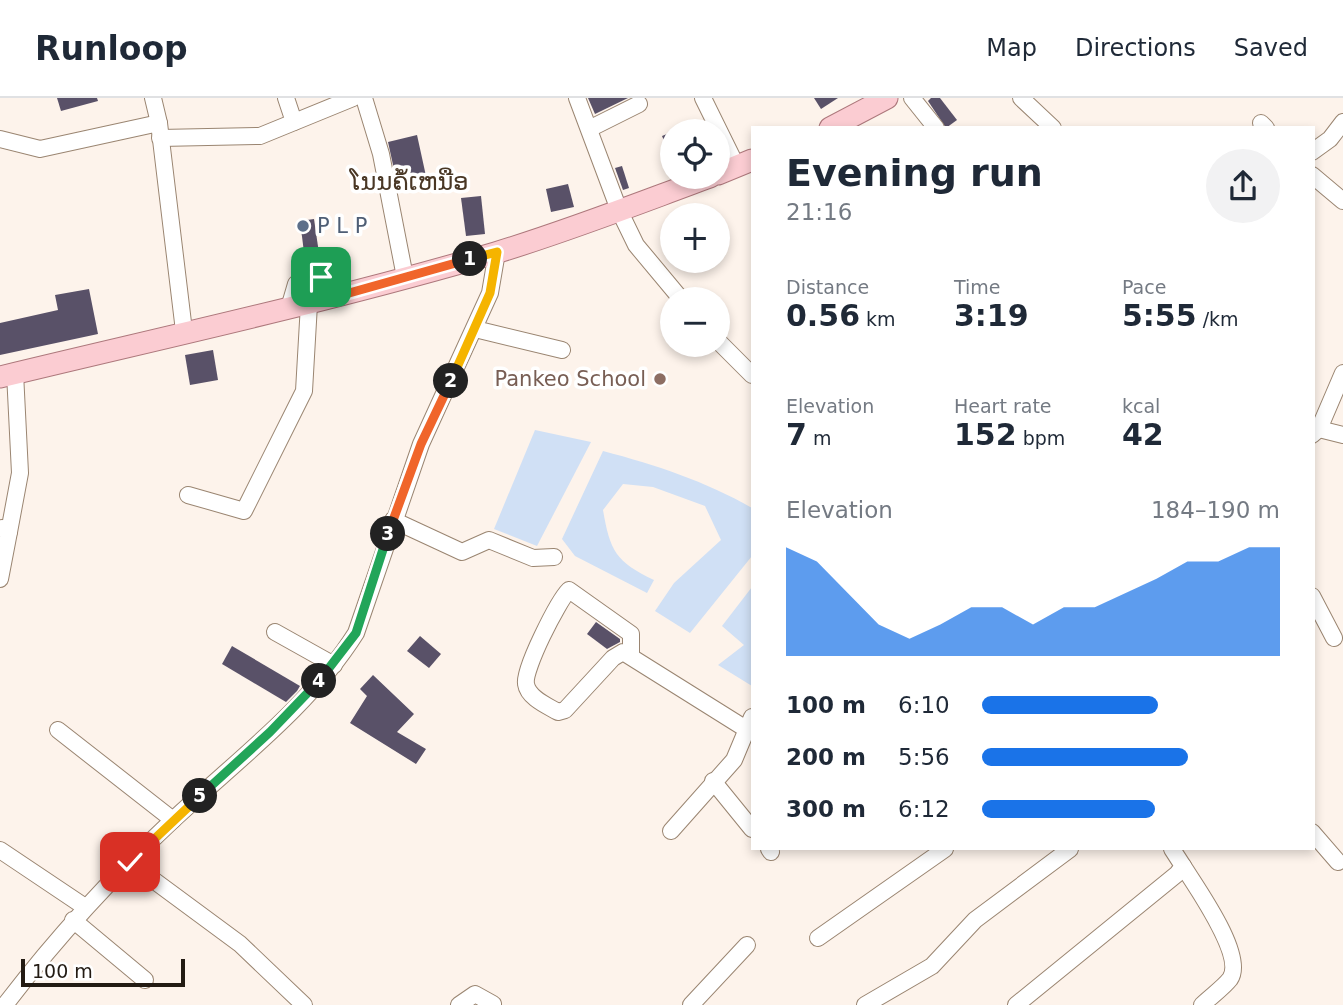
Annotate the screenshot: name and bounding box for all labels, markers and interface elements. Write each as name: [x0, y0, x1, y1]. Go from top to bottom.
text: Runloop: [35, 29, 188, 68]
text: Map: [986, 34, 1037, 62]
text: Directions: [1075, 34, 1196, 62]
text: Saved: [1234, 34, 1308, 62]
map controls: [660, 119, 730, 357]
button: locate: [660, 119, 730, 189]
button: share: [1206, 149, 1280, 223]
text: Evening run: [786, 151, 1043, 195]
district label: ໂນນຄໍ້ເຫນືອ: [349, 167, 468, 196]
text: 21:16: [786, 199, 852, 225]
button: +: [660, 203, 730, 273]
place label: P L P: [317, 214, 367, 238]
marker: P L P: [295, 218, 311, 234]
pin: 1: [452, 242, 488, 276]
pin: [291, 247, 351, 307]
text: 1: [463, 247, 476, 269]
icon: arrive: [302, 258, 340, 296]
text: Distance: [786, 276, 869, 298]
text: Time: [954, 276, 1001, 298]
text: Pace: [1122, 276, 1166, 298]
button: −: [660, 287, 730, 357]
text: 0.56: [786, 298, 860, 333]
text: 3:19: [954, 298, 1029, 333]
text: 5:55: [1122, 298, 1197, 333]
text: km: [860, 308, 896, 330]
text: /km: [1197, 308, 1239, 330]
pin: 2: [434, 364, 468, 398]
place label: Pankeo School: [495, 367, 646, 391]
text: 2: [444, 369, 457, 391]
marker: Pankeo School: [652, 371, 668, 387]
text: Elevation: [786, 395, 874, 417]
text: Heart rate: [954, 395, 1052, 417]
text: kcal: [1122, 395, 1160, 417]
text: 7: [786, 417, 807, 452]
text: 152: [954, 417, 1017, 452]
text: 42: [1122, 417, 1164, 452]
text: m: [807, 427, 831, 449]
text: bpm: [1017, 427, 1065, 449]
text: Elevation: [786, 497, 893, 523]
text: 184–190 m: [1151, 497, 1280, 523]
pin: 3: [370, 516, 406, 551]
text: 3: [381, 522, 394, 544]
pin: 4: [302, 664, 336, 698]
text: 4: [312, 669, 325, 691]
text: 100 m: [786, 692, 866, 718]
text: 6:10: [898, 692, 950, 718]
text: 200 m: [786, 744, 866, 770]
text: 5:56: [898, 744, 950, 770]
pin: 5: [182, 778, 218, 814]
text: 5: [193, 784, 206, 806]
text: 300 m: [786, 796, 866, 822]
text: 6:12: [898, 796, 950, 822]
pin: [100, 832, 160, 892]
icon: check: [111, 843, 149, 881]
scale bar: [21, 956, 186, 988]
text: 100 m: [32, 960, 93, 982]

